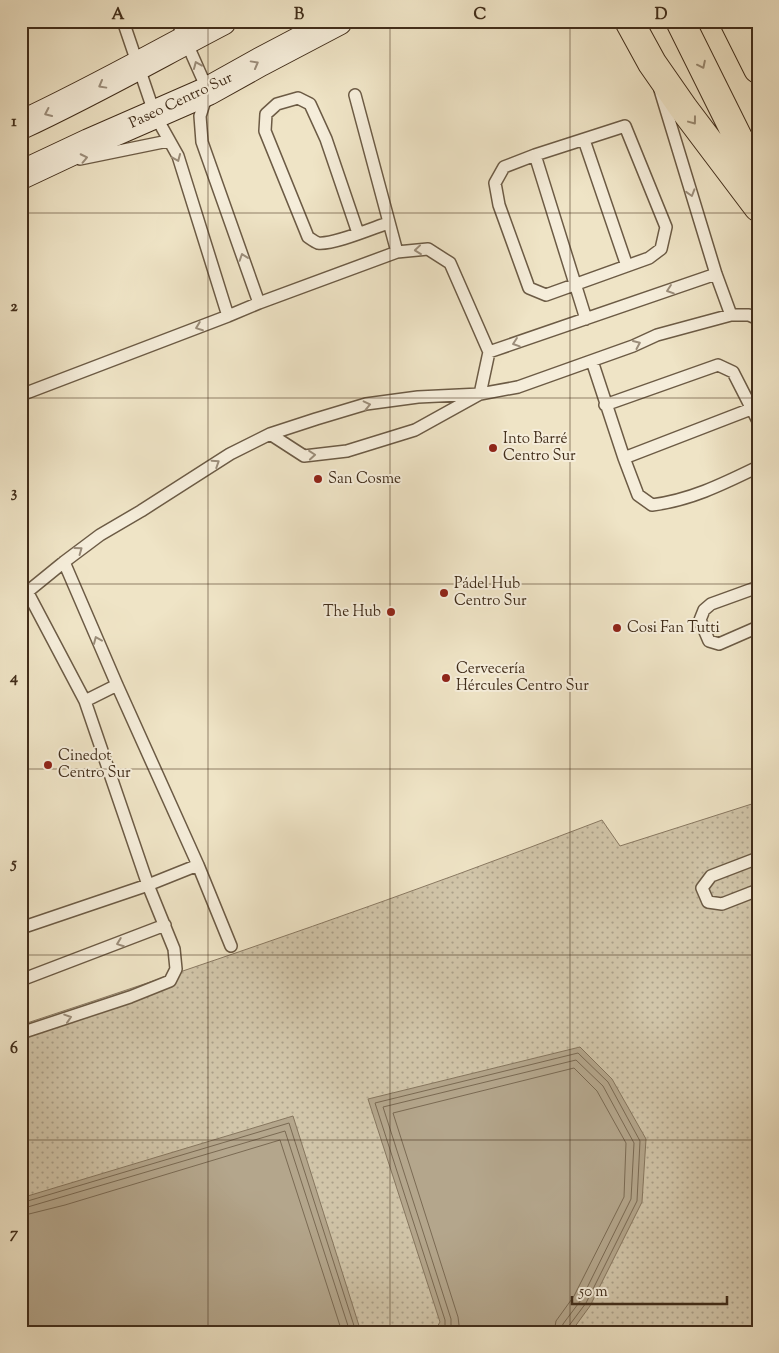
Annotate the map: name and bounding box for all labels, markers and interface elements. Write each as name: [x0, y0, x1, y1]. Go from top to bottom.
text: A: [112, 4, 125, 27]
text: B: [294, 4, 304, 27]
text: C: [474, 4, 487, 27]
text: D: [655, 4, 668, 27]
one-way arrow: [696, 60, 706, 69]
one-way arrow: [193, 61, 204, 70]
one-way arrow: [250, 61, 259, 71]
street label: Paseo Centro Sur: [126, 68, 237, 134]
one-way arrow: [98, 79, 107, 89]
one-way arrow: [44, 107, 53, 117]
text: 1: [11, 111, 17, 134]
one-way arrow: [687, 115, 696, 125]
one-way arrow: [80, 153, 88, 164]
one-way arrow: [171, 153, 182, 162]
one-way arrow: [685, 189, 695, 197]
one-way arrow: [414, 244, 422, 255]
one-way arrow: [239, 253, 249, 262]
one-way arrow: [666, 284, 674, 294]
text: 2: [10, 296, 18, 319]
one-way arrow: [196, 321, 204, 331]
one-way arrow: [512, 337, 521, 347]
one-way arrow: [632, 339, 641, 350]
one-way arrow: [362, 400, 371, 411]
place label: Into Barré Centro Sur: [503, 429, 576, 467]
marker: Into Barré Centro Sur: [487, 442, 499, 454]
one-way arrow: [309, 450, 317, 461]
one-way arrow: [210, 460, 220, 469]
place label: San Cosme: [328, 469, 401, 490]
marker: San Cosme: [312, 473, 324, 485]
text: 3: [11, 482, 18, 505]
one-way arrow: [73, 547, 83, 556]
place label: Pádel Hub Centro Sur: [454, 574, 527, 612]
marker: Pádel Hub Centro Sur: [438, 587, 450, 599]
place label: The Hub: [323, 602, 381, 623]
marker: The Hub: [385, 606, 397, 618]
place label: Cosi Fan Tutti: [627, 618, 720, 639]
marker: Cosi Fan Tutti: [611, 622, 623, 634]
one-way arrow: [93, 636, 104, 645]
place label: Cervecería Hércules Centro Sur: [456, 659, 589, 697]
text: 4: [9, 667, 18, 690]
marker: Cervecería Hércules Centro Sur: [440, 672, 452, 684]
place label: Cinedot Centro Sur: [58, 746, 131, 784]
marker: Cinedot Centro Sur: [42, 759, 54, 771]
text: 5: [9, 853, 17, 876]
one-way arrow: [116, 937, 124, 947]
one-way arrow: [63, 1014, 71, 1024]
text: 6: [10, 1038, 18, 1061]
text: 7: [10, 1223, 19, 1246]
scale bar: [572, 1273, 726, 1305]
text: 50 m: [578, 1282, 608, 1303]

